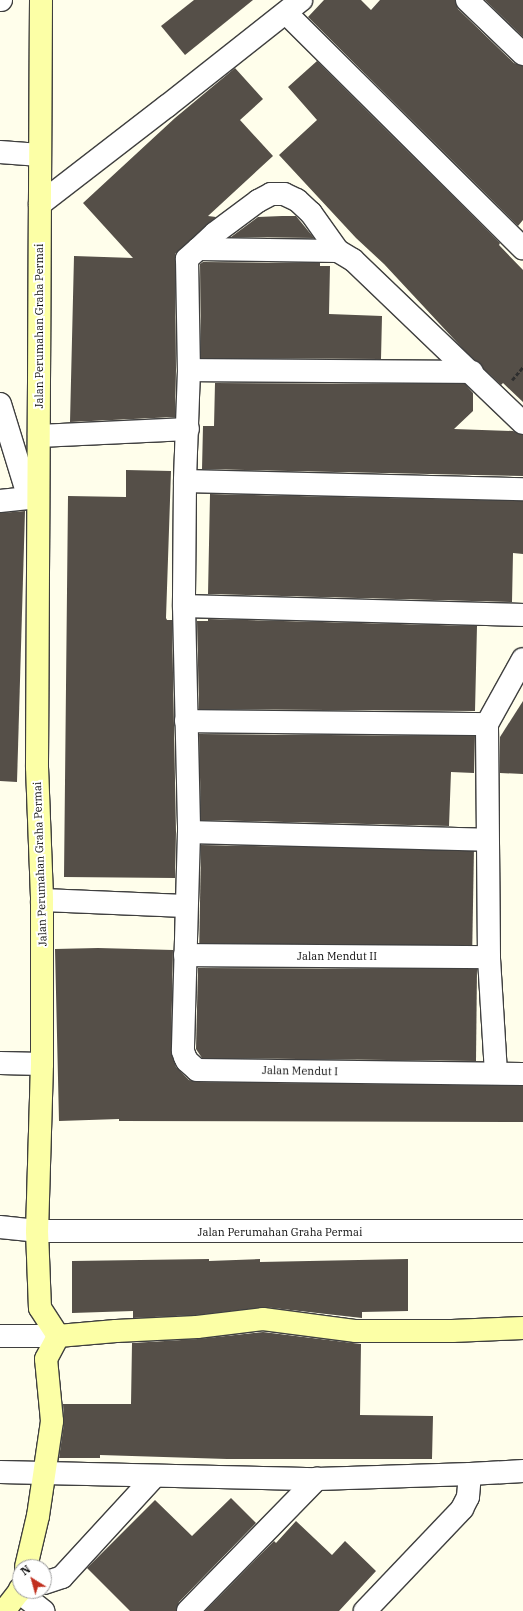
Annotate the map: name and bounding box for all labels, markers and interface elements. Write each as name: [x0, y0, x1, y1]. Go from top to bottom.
street label: Jalan Perumahan Graha Permai: [32, 244, 46, 408]
street label: Jalan Perumahan Graha Permai: [31, 781, 49, 947]
street label: Jalan Mendut II: [297, 949, 377, 963]
street label: Jalan Mendut I: [262, 1064, 338, 1078]
street label: Jalan Perumahan Graha Permai: [198, 1225, 362, 1239]
north arrow: [12, 1559, 52, 1599]
text: N: [18, 1562, 33, 1578]

